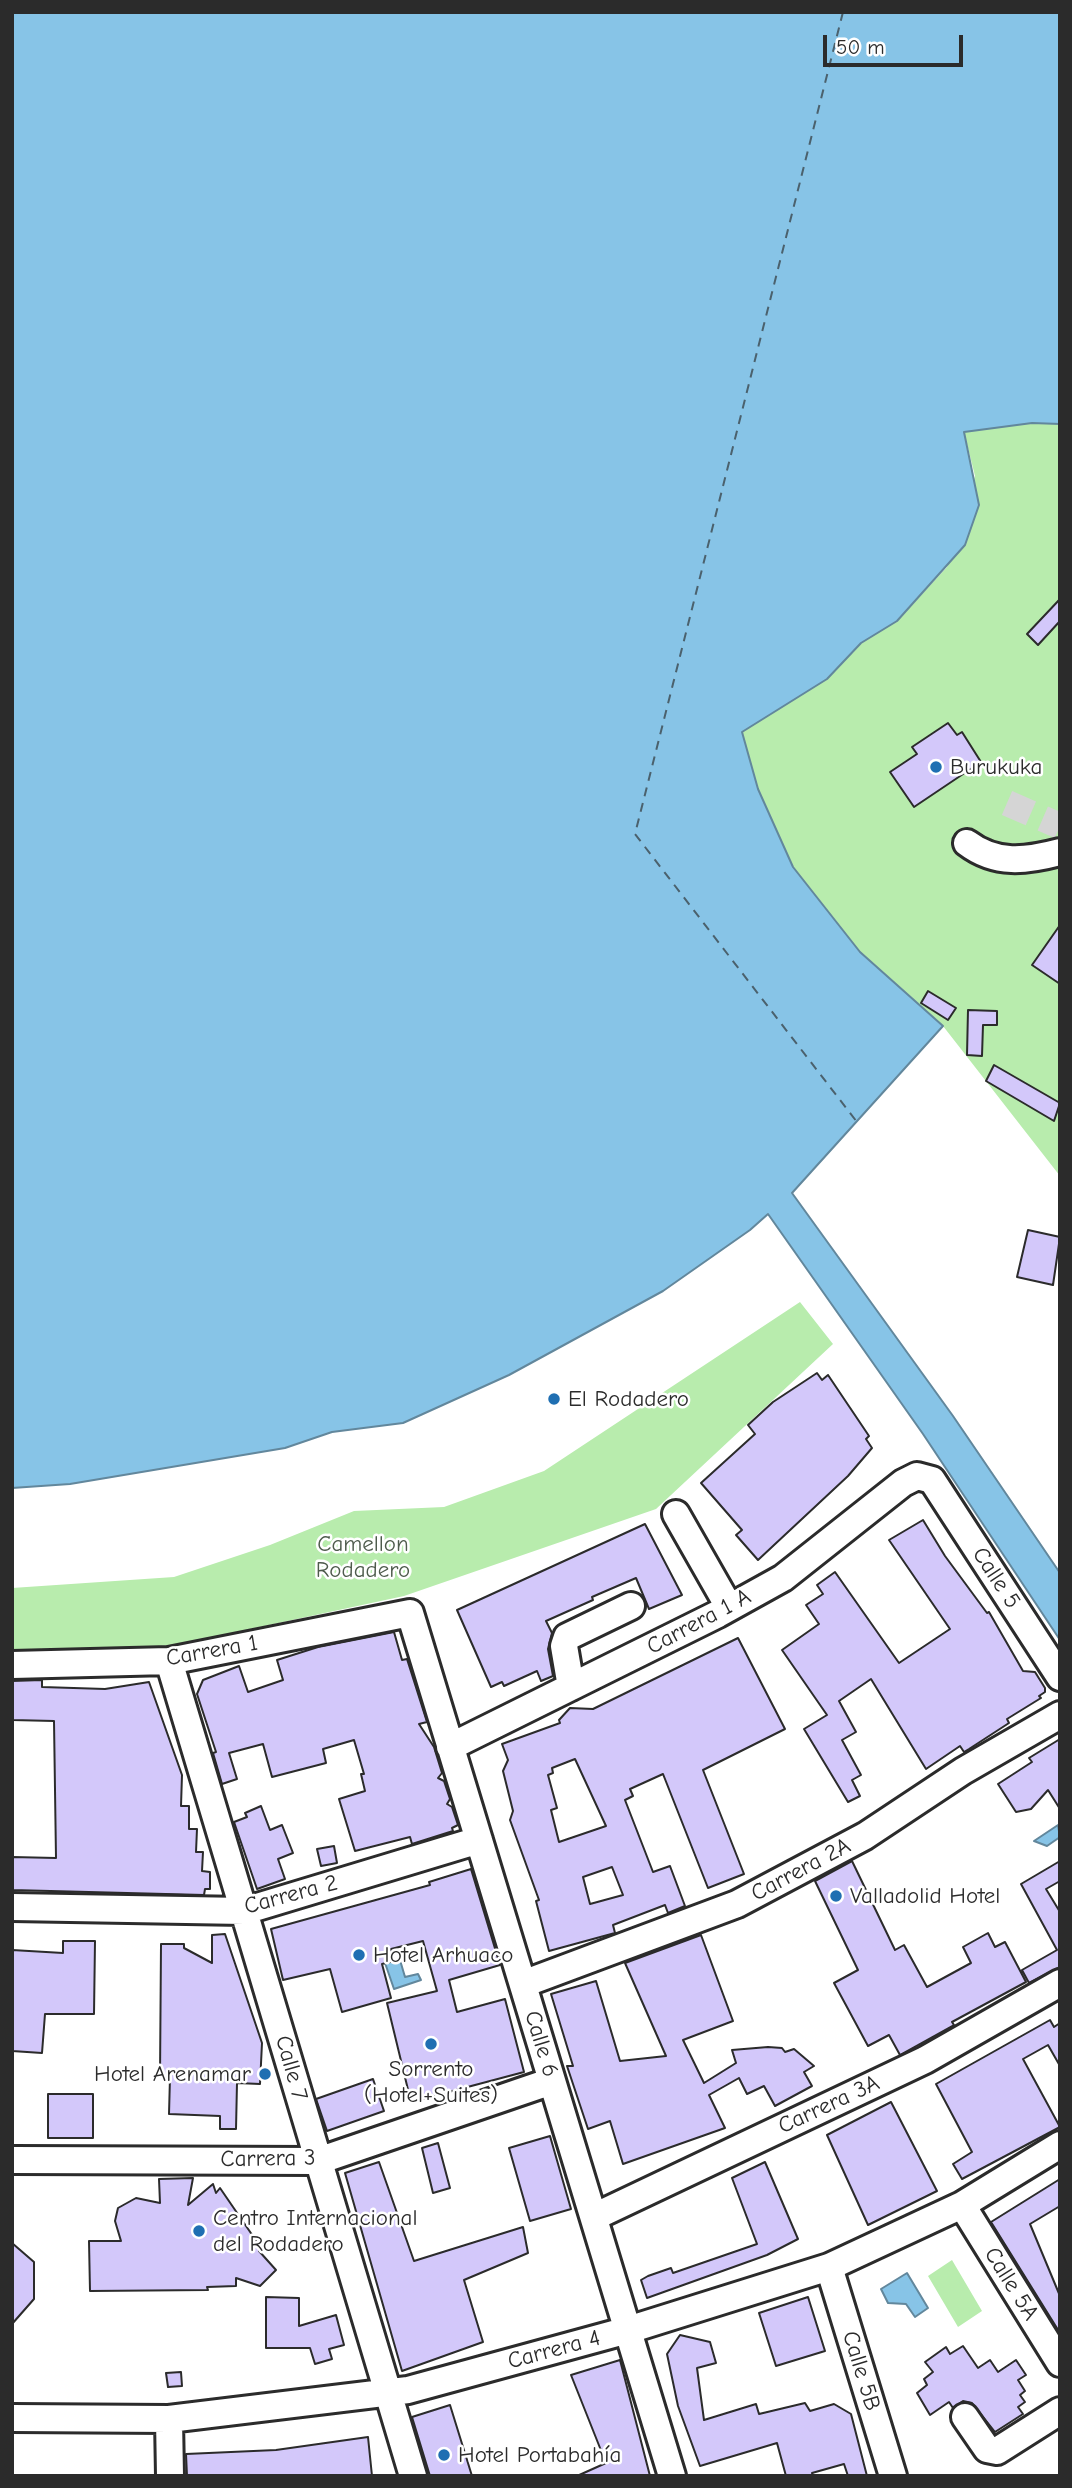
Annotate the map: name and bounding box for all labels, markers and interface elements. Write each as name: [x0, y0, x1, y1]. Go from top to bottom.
scale bar: [827, 21, 967, 65]
text: 50 m: [836, 35, 885, 59]
place label: Burukuka: [950, 753, 1042, 781]
marker: Burukuka: [928, 759, 944, 775]
place label: El Rodadero: [568, 1385, 689, 1413]
marker: El Rodadero: [546, 1391, 562, 1407]
park label: Camellon Rodadero: [316, 1530, 410, 1584]
street label: Calle 5: [966, 1542, 1026, 1614]
street label: Carrera 1 A: [642, 1583, 756, 1661]
street label: Carrera 1: [164, 1629, 260, 1673]
street label: Carrera 2A: [746, 1832, 856, 1908]
street label: Carrera 2: [241, 1869, 341, 1921]
place label: Valladolid Hotel: [850, 1882, 1000, 1910]
marker: Valladolid Hotel: [828, 1888, 844, 1904]
place label: Hotel Arhuaco: [373, 1941, 513, 1969]
marker: Hotel Arhuaco: [351, 1947, 367, 1963]
street label: Calle 6: [518, 2008, 564, 2080]
street label: Calle 7: [269, 2032, 313, 2104]
marker: Sorrento (Hotel+Suites): [423, 2036, 439, 2052]
place label: Sorrento (Hotel+Suites): [364, 2055, 498, 2109]
place label: Hotel Arenamar: [94, 2060, 251, 2088]
marker: Hotel Arenamar: [257, 2066, 273, 2082]
street label: Carrera 3A: [774, 2070, 884, 2140]
street label: Carrera 3: [220, 2144, 316, 2174]
place label: Centro Internacional del Rodadero: [213, 2204, 418, 2258]
marker: Centro Internacional del Rodadero: [191, 2223, 207, 2239]
street label: Calle 5A: [978, 2242, 1044, 2326]
street label: Carrera 4: [505, 2324, 603, 2376]
street label: Calle 5B: [836, 2328, 886, 2414]
place label: Hotel Portabahía: [458, 2441, 621, 2469]
marker: Hotel Portabahía: [436, 2447, 452, 2463]

